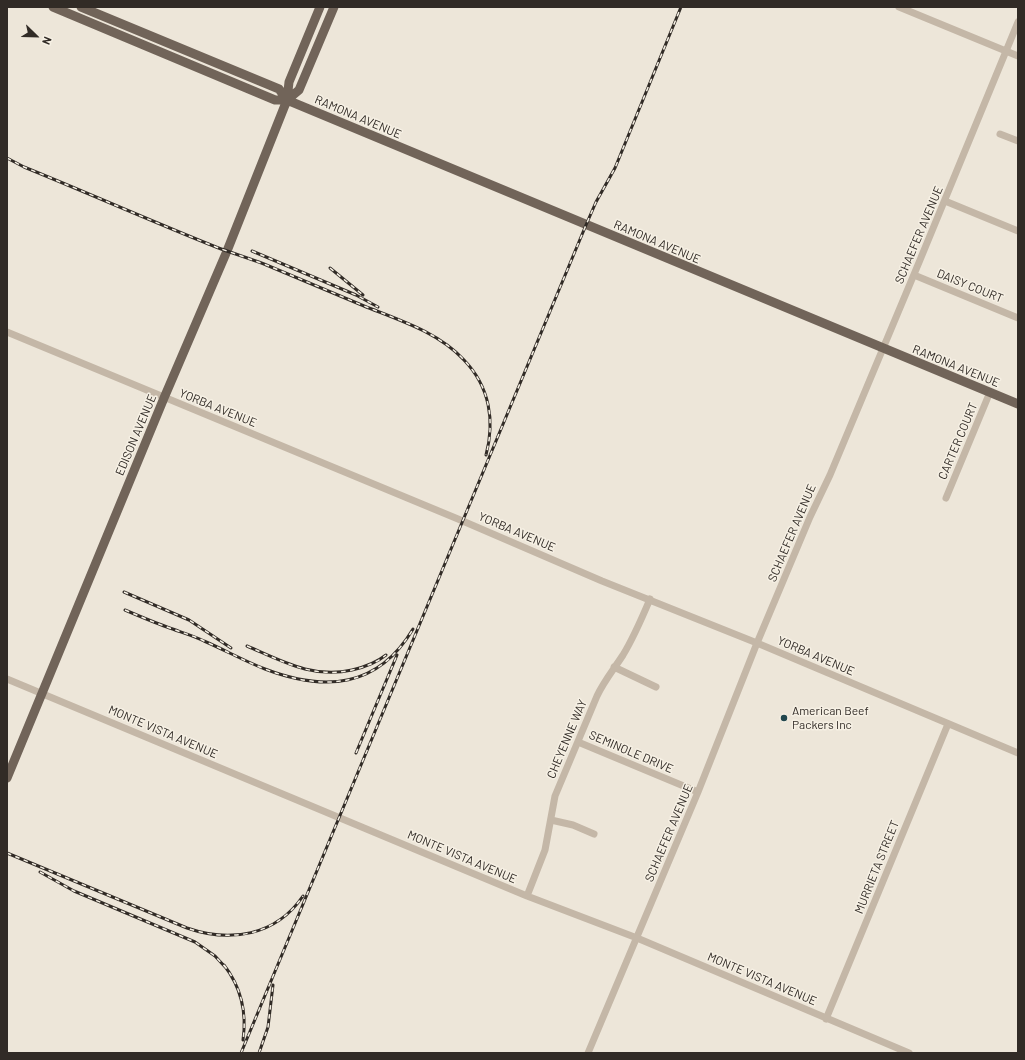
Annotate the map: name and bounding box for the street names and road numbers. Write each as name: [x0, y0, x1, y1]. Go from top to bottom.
street label: RAMONA AVENUE: [312, 92, 404, 142]
street label: SCHAEFER AVENUE: [892, 184, 946, 286]
street label: RAMONA AVENUE: [611, 217, 703, 267]
street label: DAISY COURT: [935, 266, 1005, 306]
street label: RAMONA AVENUE: [910, 342, 1002, 390]
street label: YORBA AVENUE: [177, 386, 259, 430]
street label: EDISON AVENUE: [112, 392, 160, 478]
street label: CARTER COURT: [935, 400, 981, 482]
street label: SCHAEFER AVENUE: [765, 482, 819, 584]
street label: YORBA AVENUE: [476, 509, 558, 555]
street label: YORBA AVENUE: [775, 633, 857, 679]
street label: CHEYENNE WAY: [544, 697, 590, 781]
street label: MONTE VISTA AVENUE: [106, 702, 220, 762]
street label: SEMINOLE DRIVE: [587, 728, 675, 776]
street label: SCHAEFER AVENUE: [642, 782, 696, 884]
street label: MURRIETA STREET: [852, 818, 902, 916]
street label: MONTE VISTA AVENUE: [405, 827, 519, 887]
street label: MONTE VISTA AVENUE: [705, 949, 819, 1009]

